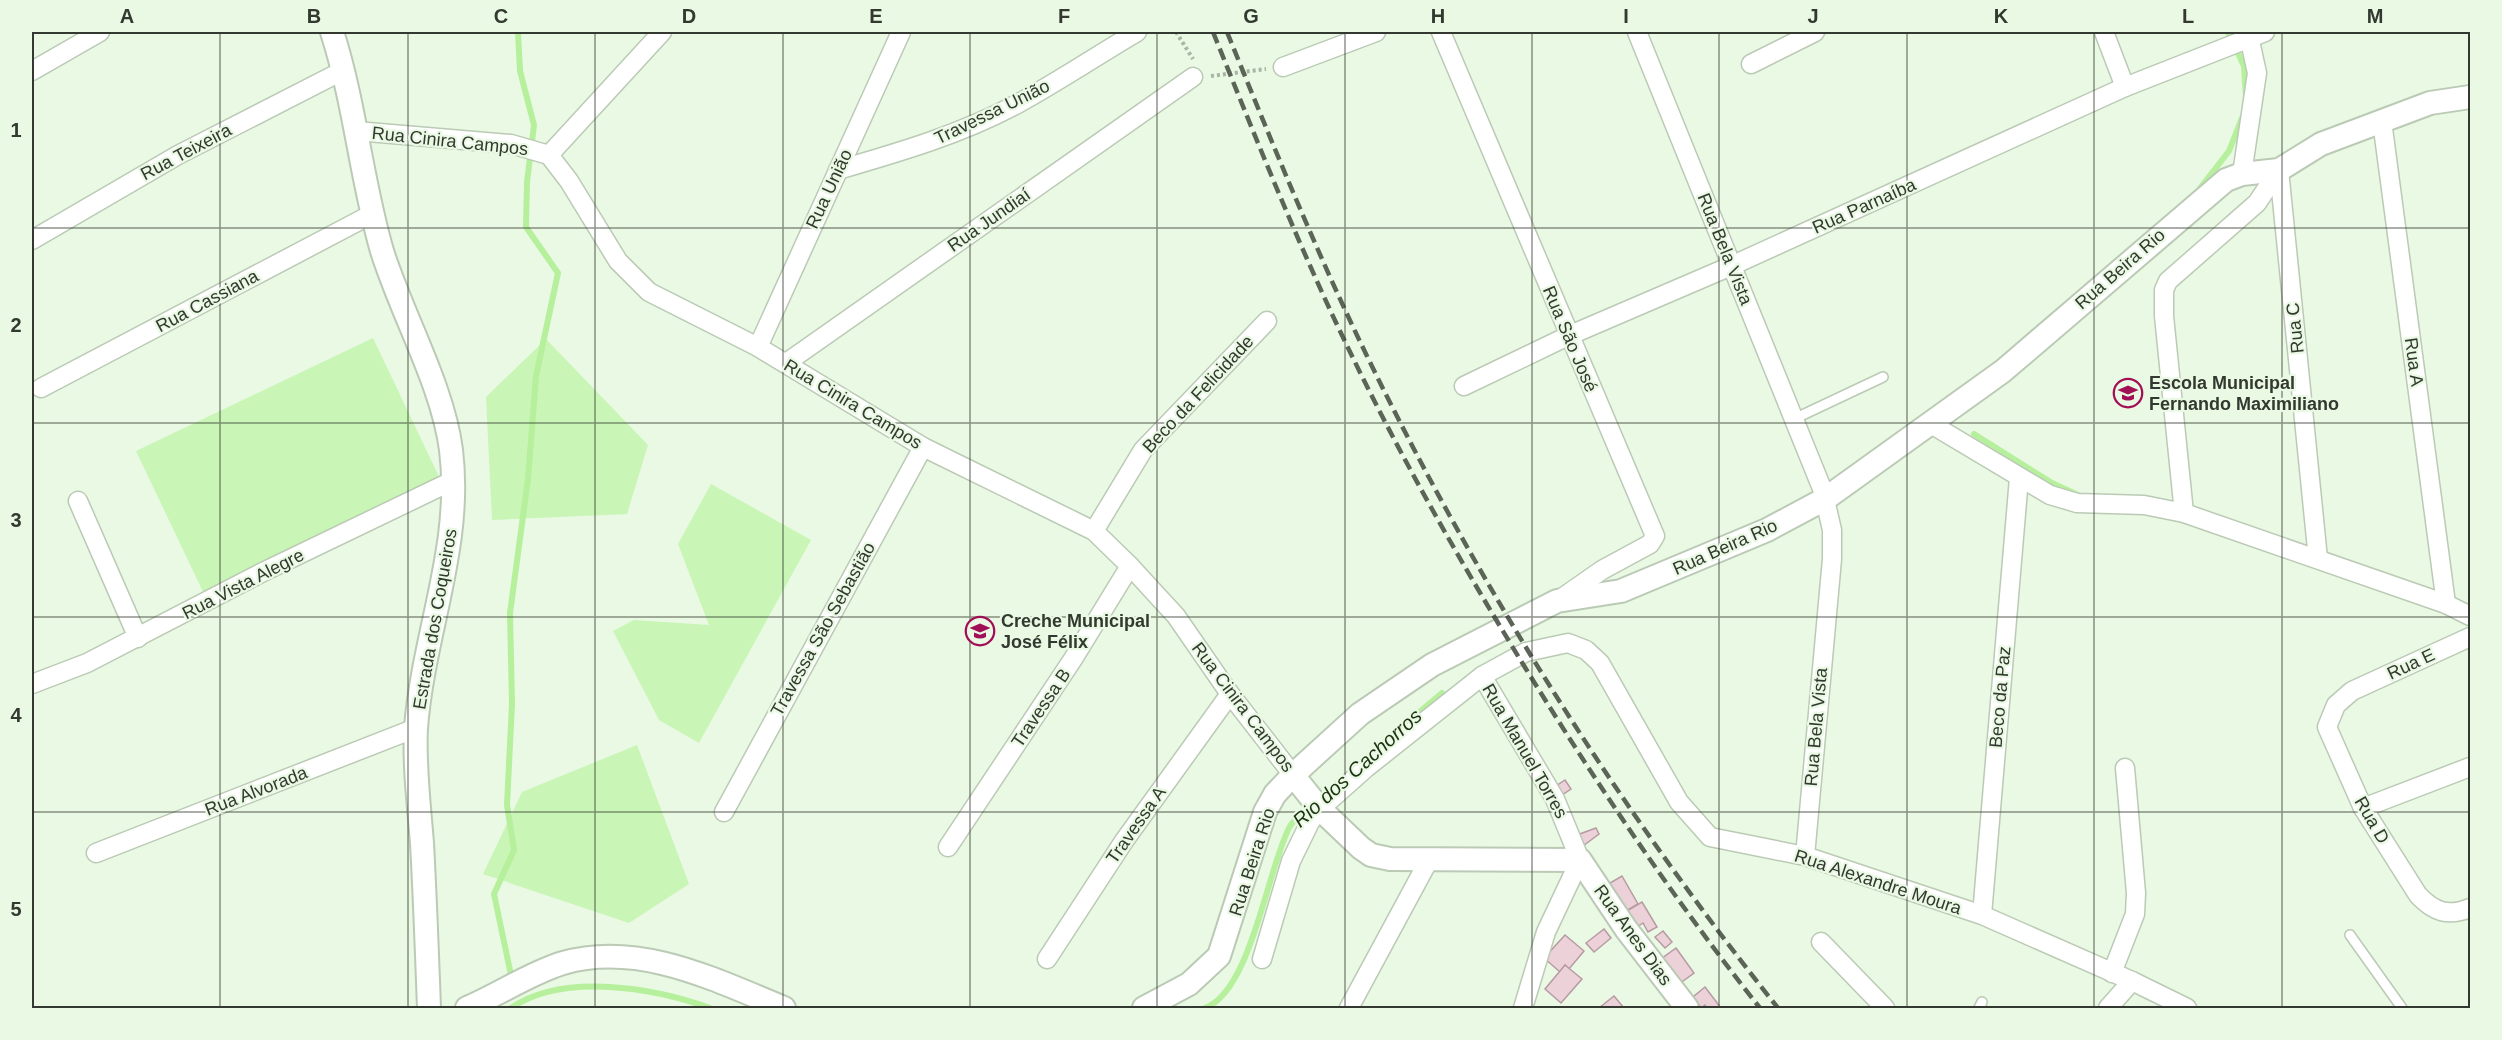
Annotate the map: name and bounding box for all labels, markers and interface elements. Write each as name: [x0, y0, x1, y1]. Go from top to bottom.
text: A: [120, 5, 134, 27]
text: B: [307, 5, 321, 27]
text: C: [494, 5, 508, 27]
text: D: [682, 5, 696, 27]
text: E: [869, 5, 883, 27]
text: F: [1058, 5, 1070, 27]
text: G: [1243, 5, 1259, 27]
text: H: [1431, 5, 1445, 27]
text: I: [1623, 5, 1629, 27]
text: J: [1807, 5, 1819, 27]
text: K: [1994, 5, 2009, 27]
text: L: [2182, 5, 2194, 27]
text: M: [2367, 5, 2383, 27]
street label: Travessa União: [931, 76, 1053, 148]
text: 1: [10, 119, 22, 141]
street label: Rua Teixeira: [137, 119, 236, 184]
street label: Rua Cinira Campos: [371, 123, 529, 159]
street label: Rua União: [802, 146, 856, 232]
street label: Rua Parnaíba: [1809, 174, 1920, 238]
street label: Rua Jundiaí: [944, 184, 1034, 256]
street label: Rua Bela Vista: [1693, 190, 1757, 309]
street label: Rua Beira Rio: [2071, 225, 2169, 313]
street label: Rua Cassiana: [152, 265, 262, 336]
street label: Rua São José: [1539, 283, 1601, 395]
street label: Rua C: [2282, 302, 2308, 354]
text: 2: [10, 314, 22, 336]
street label: Beco da Felicidade: [1138, 331, 1258, 457]
street label: Rua A: [2401, 336, 2427, 388]
street label: Rua Cinira Campos: [781, 355, 925, 453]
place label: Escola Municipal Fernando Maximiliano: [2149, 373, 2339, 414]
school or university icon: Escola Municipal Fernando Maximiliano: [2112, 377, 2144, 409]
text: 3: [10, 509, 22, 531]
street label: Rua Beira Rio: [1670, 515, 1780, 579]
street label: Estrada dos Coqueiros: [409, 527, 461, 711]
street label: Travessa São Sebastião: [767, 539, 879, 719]
street label: Rua Vista Alegre: [179, 545, 307, 623]
place label: Creche Municipal José Félix: [1001, 611, 1150, 652]
school or university icon: Creche Municipal José Félix: [964, 615, 996, 647]
street label: Rua Cinira Campos: [1188, 638, 1298, 776]
street label: Rua E: [2384, 644, 2438, 684]
street label: Beco da Paz: [1986, 645, 2014, 749]
street label: Travessa B: [1007, 665, 1075, 751]
street label: Rua Bela Vista: [1801, 666, 1831, 787]
street label: Rua Manuel Torres: [1478, 680, 1572, 822]
text: 4: [10, 704, 22, 726]
water label: Rio dos Cachorros: [1288, 704, 1426, 832]
street label: Rua Alvorada: [202, 762, 311, 820]
street label: Travessa A: [1102, 783, 1170, 867]
street label: Rua D: [2351, 793, 2393, 847]
street label: Rua Beira Rio: [1225, 806, 1279, 918]
street label: Rua Alexandre Moura: [1792, 846, 1965, 919]
street label: Rua Anes Dias: [1590, 881, 1676, 989]
text: 5: [10, 898, 22, 920]

